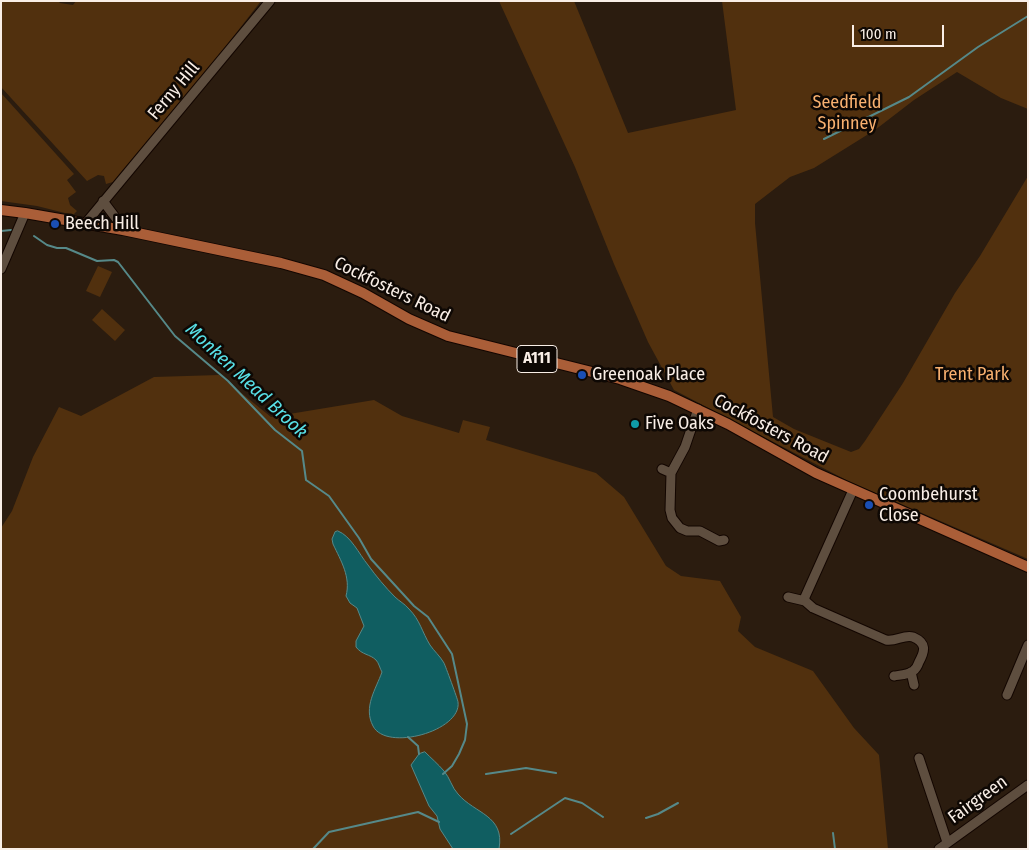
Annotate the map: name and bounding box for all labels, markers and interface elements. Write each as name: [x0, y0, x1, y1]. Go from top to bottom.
scale bar: [854, 15, 946, 47]
text: 100 m: [860, 25, 897, 43]
street label: Ferny Hill: [144, 58, 204, 124]
park label: Seedfield Spinney: [813, 92, 881, 134]
place label: Beech Hill: [65, 213, 139, 235]
marker: Beech Hill: [49, 218, 61, 230]
street label: Cockfosters Road: [330, 253, 454, 327]
water label: Monken Mead Brook: [180, 319, 312, 443]
road number: A111: [517, 346, 557, 372]
place label: Greenoak Place: [592, 364, 705, 386]
park label: Trent Park: [935, 364, 1009, 386]
marker: Greenoak Place: [576, 369, 588, 381]
street label: Cockfosters Road: [710, 390, 832, 468]
place label: Five Oaks: [645, 413, 714, 435]
marker: Five Oaks: [629, 418, 641, 430]
place label: Coombehurst Close: [879, 484, 978, 526]
marker: Coombehurst Close: [863, 499, 875, 511]
street label: Fairgreen: [944, 771, 1012, 829]

